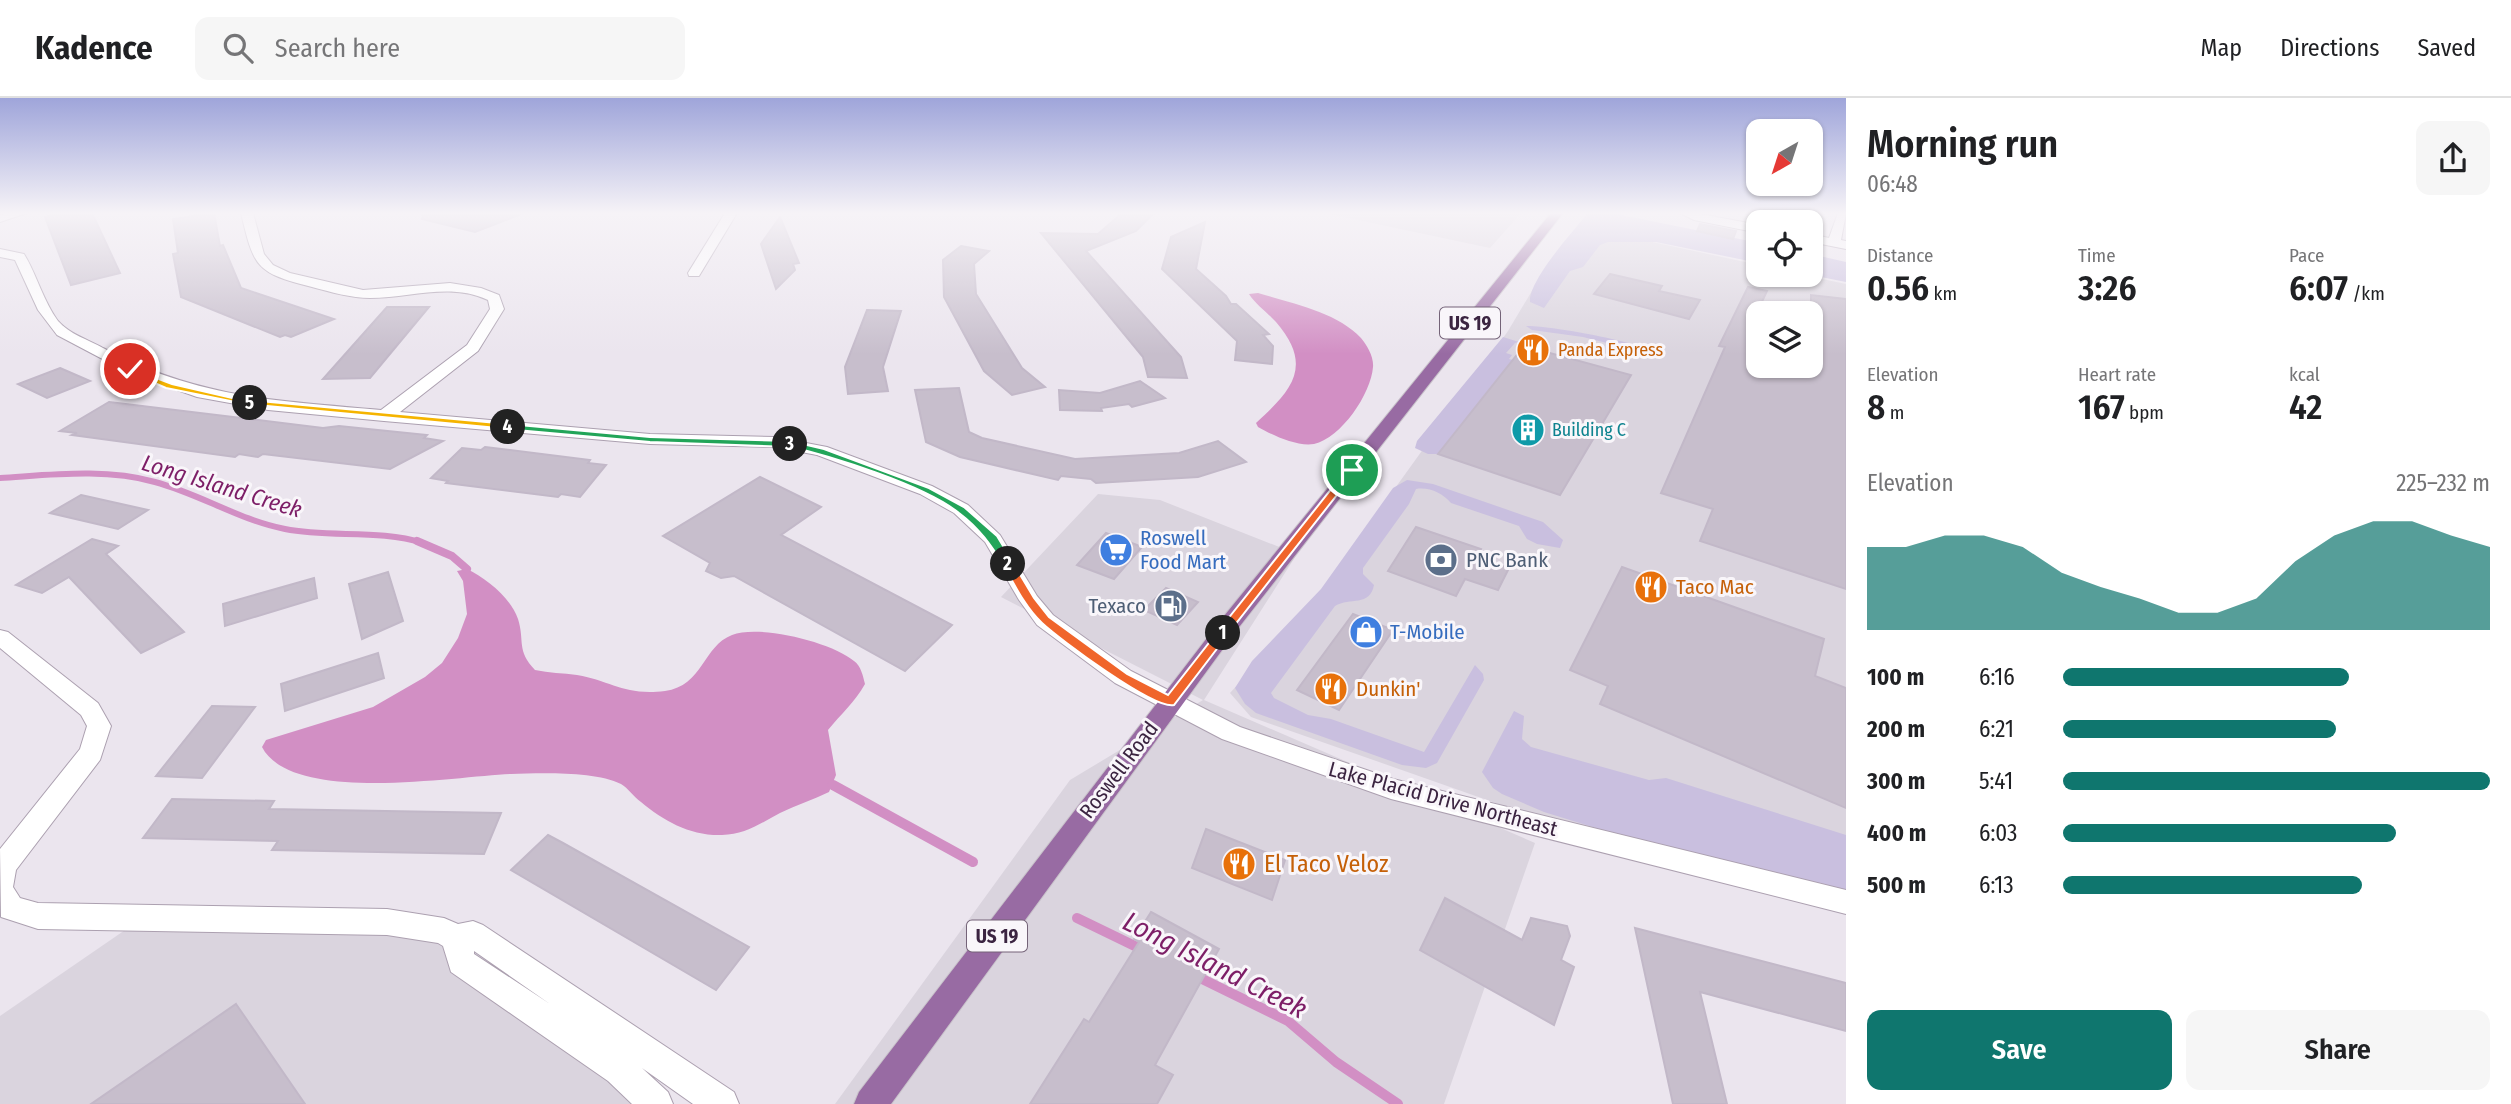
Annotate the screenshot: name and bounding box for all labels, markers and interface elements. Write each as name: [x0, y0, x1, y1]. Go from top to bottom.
search box: [195, 17, 685, 80]
text: Kadence: [35, 28, 153, 68]
icon: search: [219, 29, 257, 67]
text: Search here: [275, 33, 400, 64]
text: Map: [2201, 34, 2242, 62]
text: Directions: [2280, 34, 2379, 62]
text: Saved: [2417, 34, 2476, 62]
north arrow: [1746, 119, 1824, 196]
map controls: [1746, 119, 1823, 378]
text: Morning run: [1867, 121, 2058, 167]
button: share: [2416, 121, 2490, 195]
text: 06:48: [1867, 170, 1918, 198]
button: locate: [1746, 210, 1823, 287]
text: Distance: [1867, 244, 1934, 267]
text: Time: [2078, 244, 2116, 267]
text: Pace: [2289, 244, 2324, 267]
text: 0.56: [1867, 267, 1929, 309]
text: 3:26: [2078, 267, 2136, 309]
text: 6:07: [2289, 267, 2348, 309]
text: km: [1929, 282, 1957, 305]
text: /km: [2348, 282, 2385, 305]
button: layers: [1746, 301, 1823, 378]
road number: US 19: [1440, 308, 1500, 339]
restaurant icon: Panda Express: [1514, 331, 1552, 369]
pin: [100, 339, 160, 399]
place label: Panda Express: [1558, 339, 1664, 361]
icon: check: [111, 350, 149, 388]
text: Elevation: [1867, 363, 1939, 386]
text: Heart rate: [2078, 363, 2156, 386]
text: kcal: [2289, 363, 2320, 386]
pin: 5: [232, 386, 268, 420]
text: 8: [1867, 386, 1885, 428]
text: 167: [2078, 386, 2125, 428]
text: 42: [2289, 386, 2322, 428]
text: 5: [245, 391, 254, 414]
text: m: [1885, 401, 1904, 424]
text: bpm: [2125, 401, 2164, 424]
pin: 4: [490, 410, 526, 444]
building icon: Building C: [1509, 411, 1547, 449]
text: 4: [503, 415, 512, 438]
place label: Building C: [1552, 419, 1626, 441]
pin: 3: [772, 426, 808, 462]
text: 3: [785, 432, 794, 455]
pin: [1322, 440, 1382, 500]
water label: Long Island Creek: [139, 448, 305, 524]
icon: arrive: [1333, 451, 1371, 489]
text: Elevation: [1867, 469, 1954, 497]
text: 225–232 m: [2396, 469, 2490, 497]
place label: Roswell Food Mart: [1140, 525, 1226, 575]
supermarket icon: Roswell Food Mart: [1097, 531, 1135, 569]
bank icon: PNC Bank: [1422, 541, 1460, 579]
pin: 2: [990, 546, 1026, 582]
place label: PNC Bank: [1466, 547, 1548, 573]
text: 2: [1003, 552, 1012, 575]
restaurant icon: Taco Mac: [1632, 568, 1670, 606]
place label: Taco Mac: [1676, 574, 1754, 600]
fuel station icon: Texaco: [1152, 587, 1190, 625]
place label: Texaco: [1088, 593, 1146, 619]
shop icon: T-Mobile: [1347, 613, 1385, 651]
pin: 1: [1206, 616, 1240, 650]
place label: T-Mobile: [1390, 619, 1465, 645]
text: 1: [1218, 621, 1227, 644]
text: 100 m: [1867, 663, 1924, 691]
text: 6:16: [1979, 663, 2015, 691]
restaurant icon: Dunkin': [1312, 670, 1350, 708]
place label: Dunkin': [1356, 676, 1420, 702]
text: 200 m: [1867, 715, 1925, 743]
text: 6:21: [1979, 715, 2014, 743]
street label: Roswell Road: [1074, 716, 1164, 824]
street label: Lake Placid Drive Northeast: [1326, 756, 1560, 842]
text: 300 m: [1867, 767, 1925, 795]
text: 5:41: [1979, 767, 2013, 795]
text: 400 m: [1867, 819, 1926, 847]
text: 6:03: [1979, 819, 2017, 847]
restaurant icon: El Taco Veloz: [1220, 845, 1258, 883]
place label: El Taco Veloz: [1264, 850, 1388, 878]
text: 500 m: [1867, 871, 1926, 899]
text: 6:13: [1979, 871, 2014, 899]
water label: Long Island Creek: [1118, 904, 1313, 1026]
road number: US 19: [967, 920, 1027, 951]
button: Save: [1867, 1010, 2172, 1090]
button: Share: [2186, 1010, 2490, 1090]

